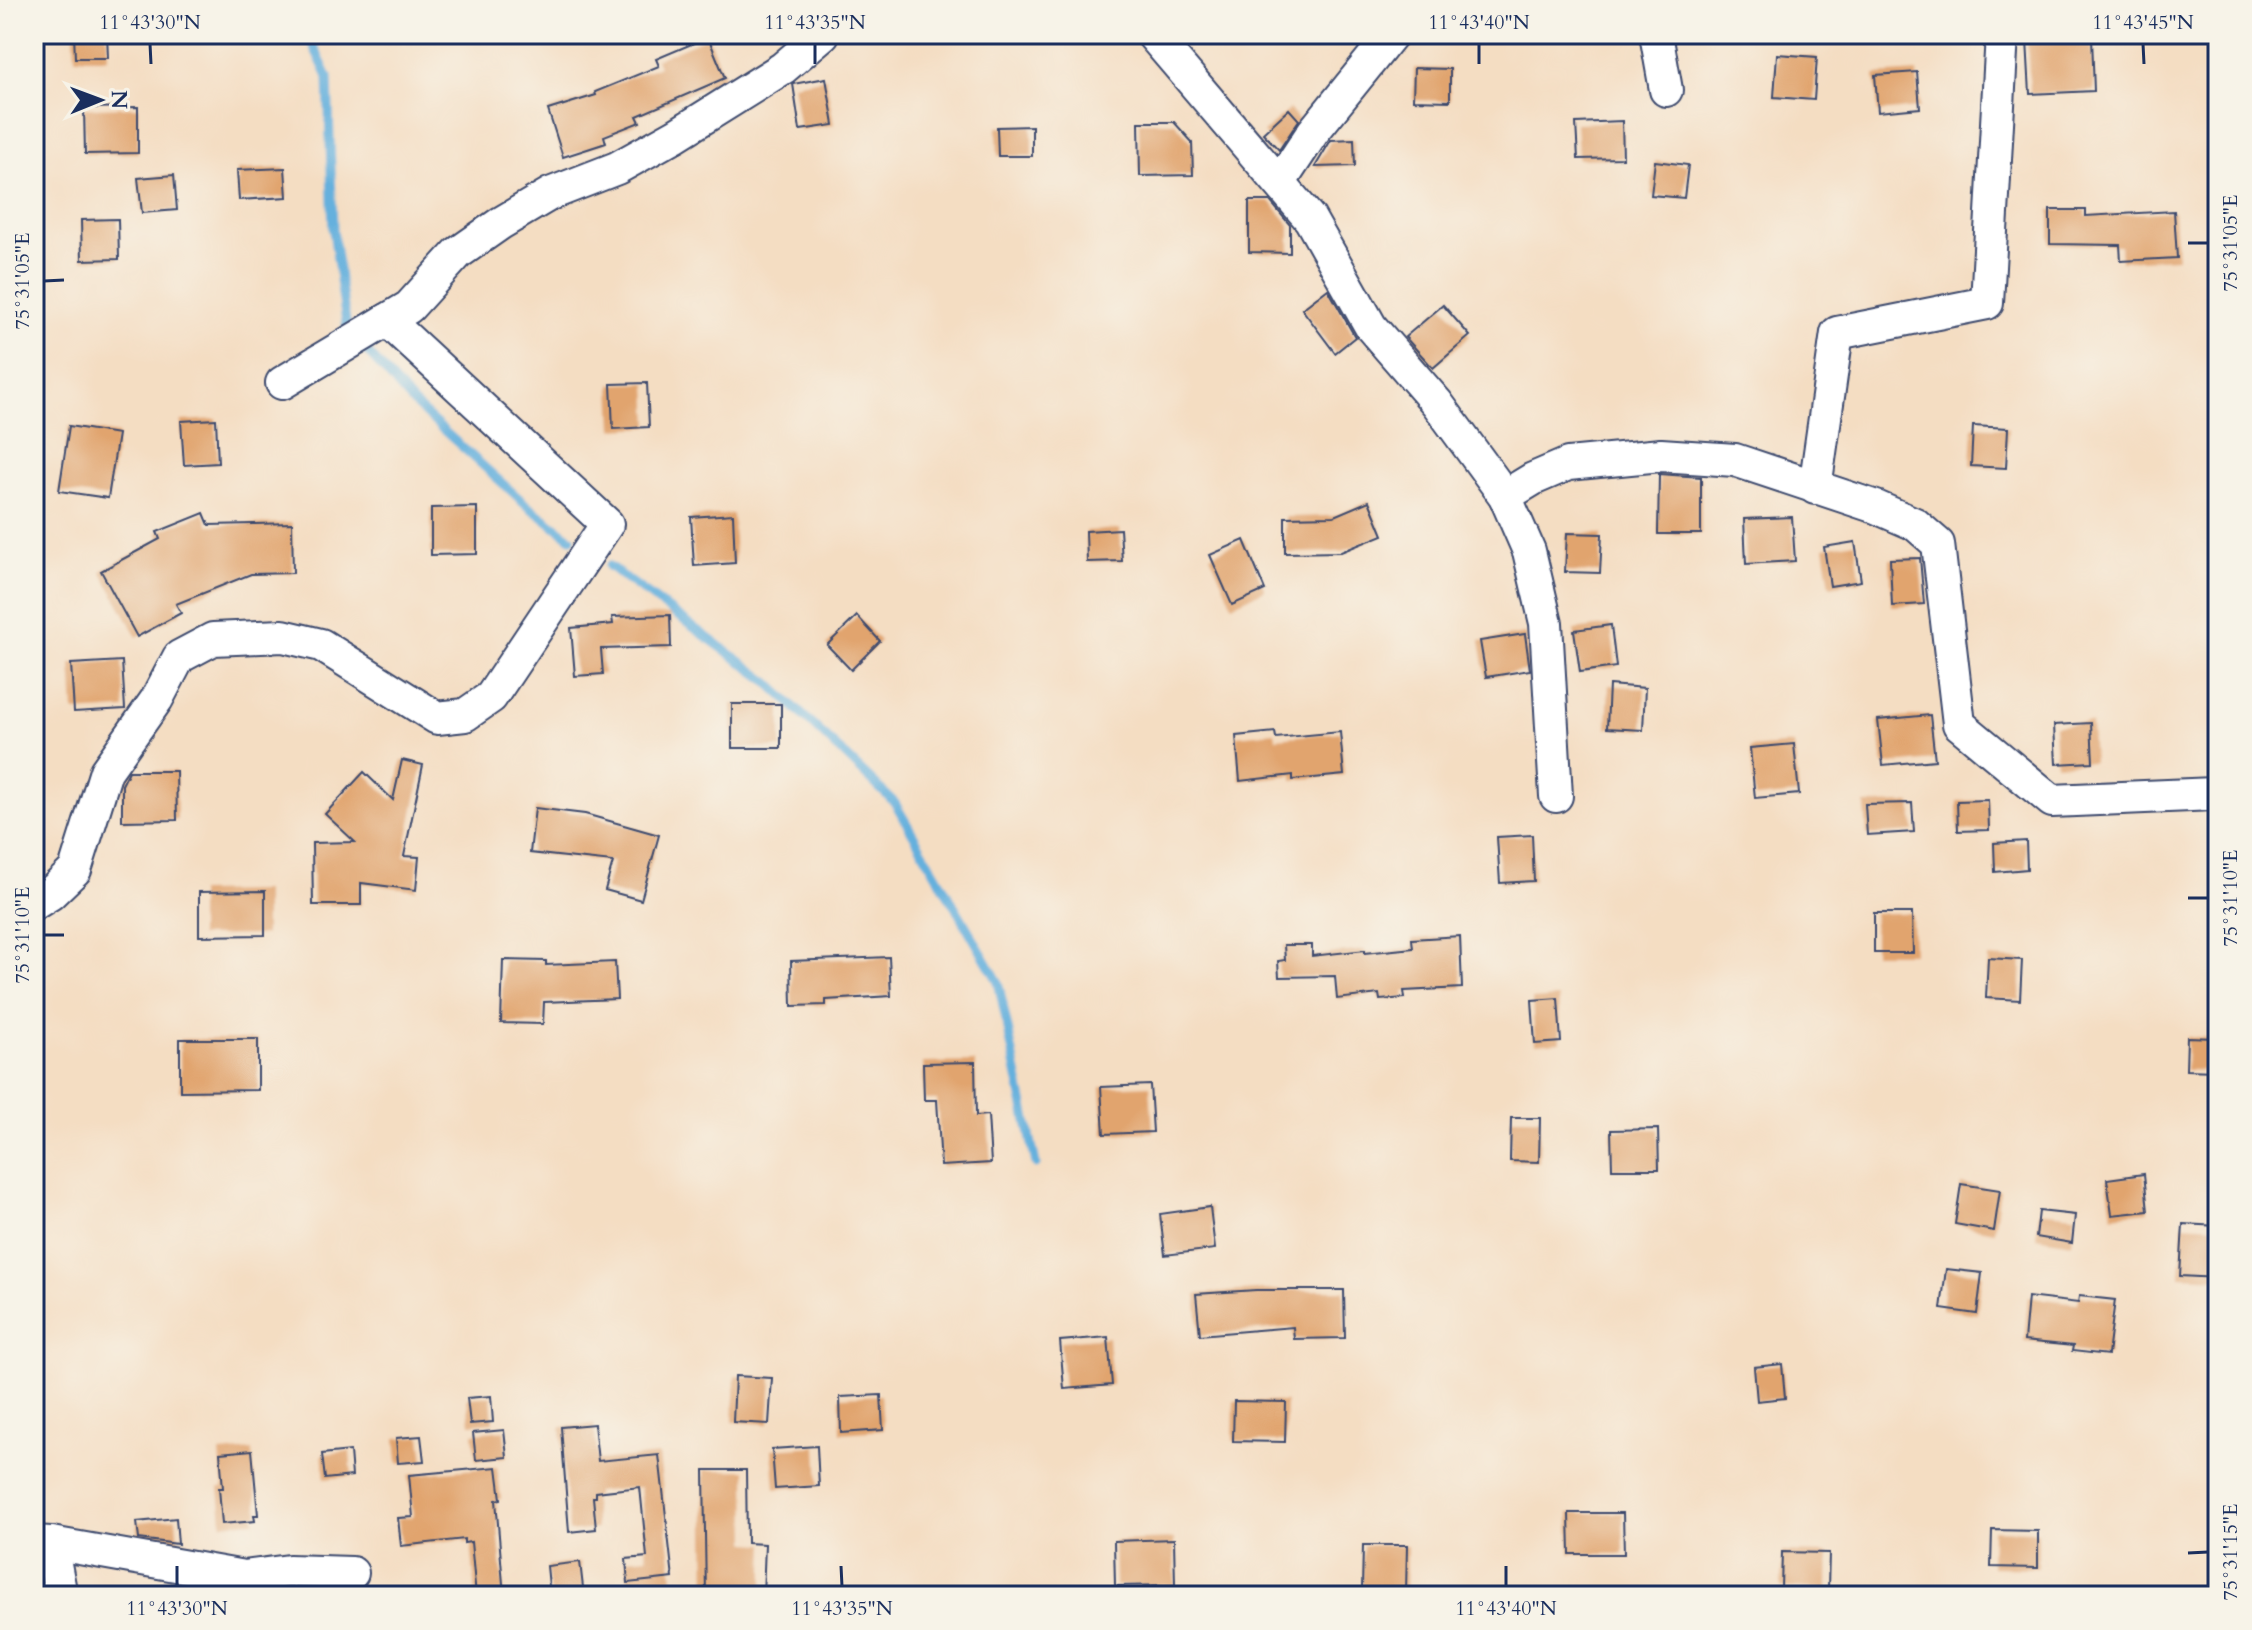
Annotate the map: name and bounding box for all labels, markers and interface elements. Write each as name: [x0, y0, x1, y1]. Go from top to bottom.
text: 11°43'30"N: [99, 9, 201, 36]
text: 11°43'35"N: [764, 9, 866, 36]
text: 11°43'40"N: [1428, 9, 1530, 36]
text: 11°43'45"N: [2092, 9, 2194, 36]
north arrow: [60, 60, 140, 140]
text: N: [104, 90, 134, 109]
text: 75°31'05"E: [2217, 195, 2244, 291]
text: 75°31'05"E: [9, 233, 36, 329]
text: 75°31'10"E: [2217, 850, 2244, 946]
text: 75°31'10"E: [9, 887, 36, 983]
text: 75°31'15"E: [2217, 1504, 2244, 1600]
text: 11°43'30"N: [126, 1595, 228, 1622]
text: 11°43'35"N: [791, 1595, 893, 1622]
text: 11°43'40"N: [1455, 1595, 1557, 1622]

